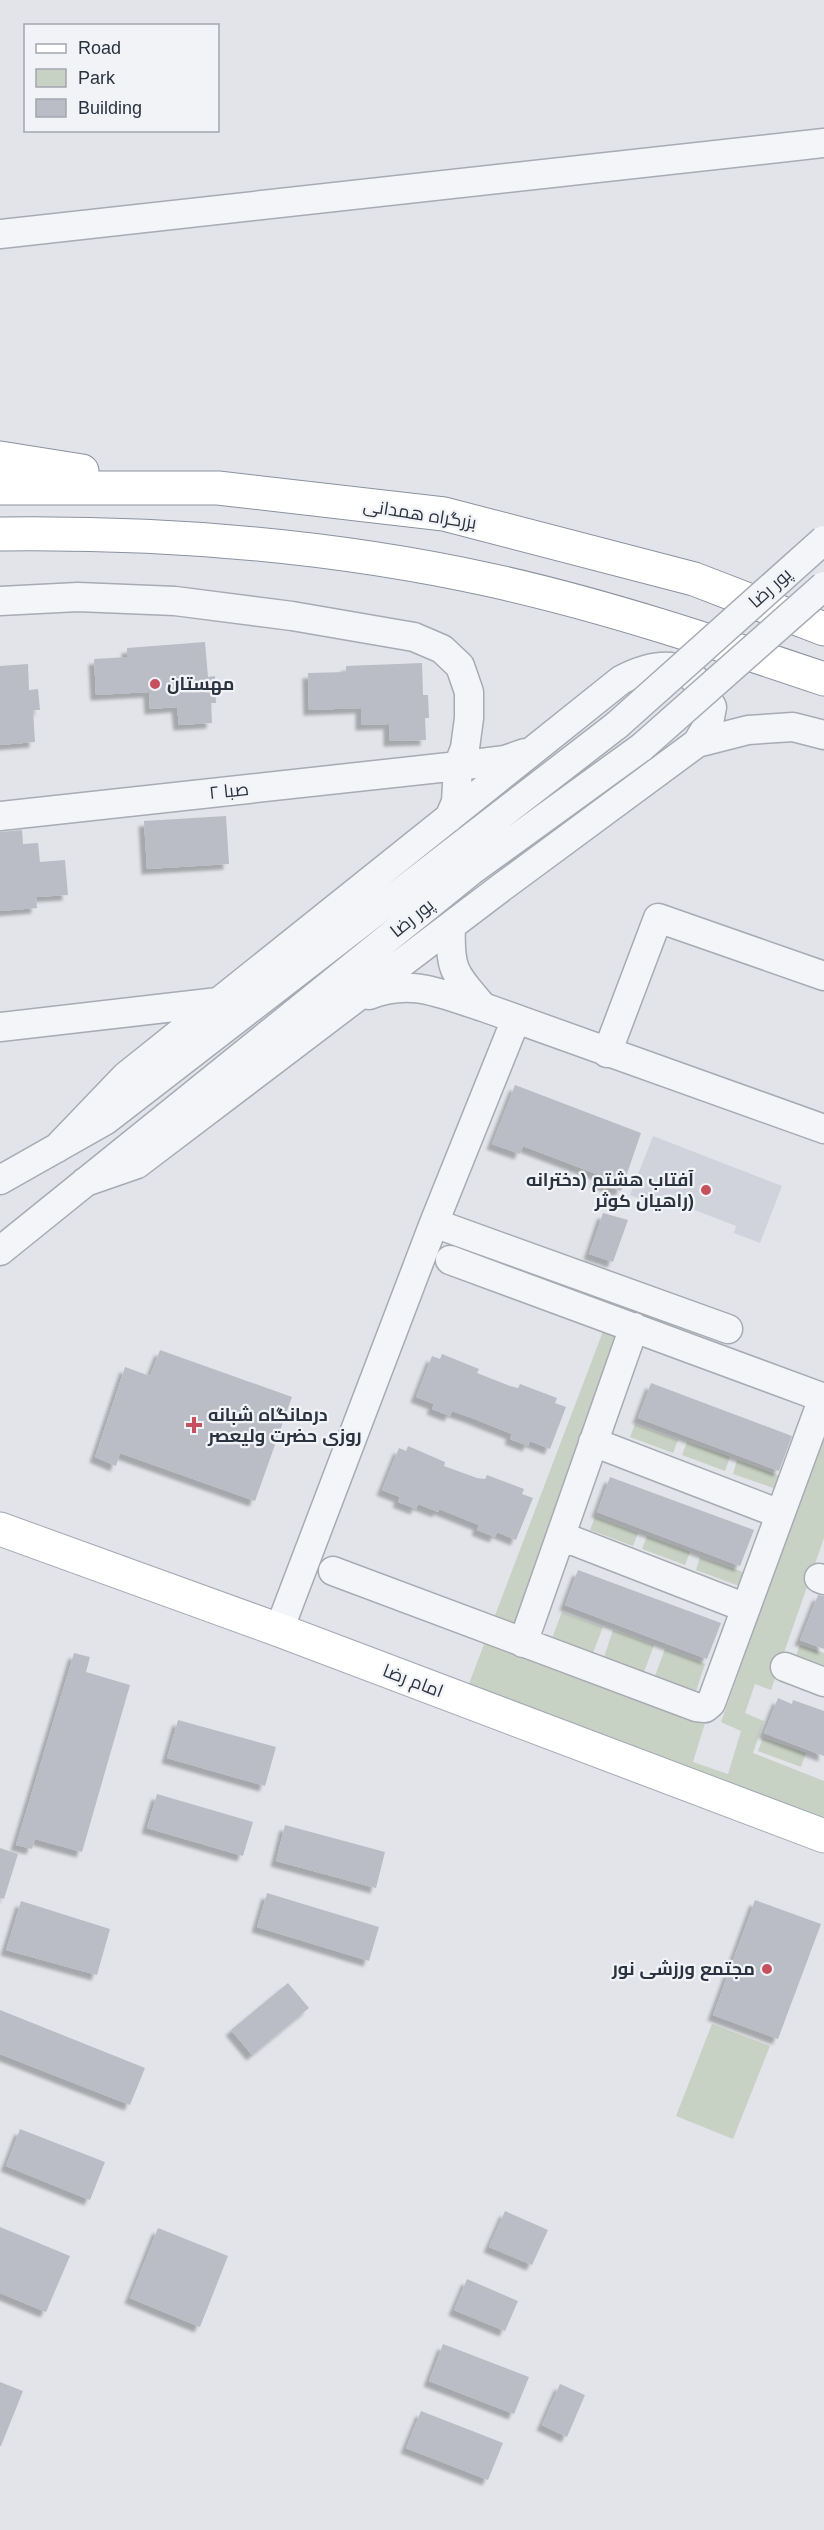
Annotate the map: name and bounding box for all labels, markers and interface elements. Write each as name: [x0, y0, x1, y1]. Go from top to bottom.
legend: [24, 24, 219, 132]
text: Road: [78, 38, 121, 58]
text: Park: [78, 68, 116, 88]
text: Building: [78, 98, 142, 118]
street label: بزرگراه همدانی: [362, 495, 478, 534]
street label: پور رضا: [745, 564, 797, 614]
place label: مهستان: [167, 674, 234, 695]
marker: مهستان: [148, 677, 162, 691]
street label: صبا ۲: [208, 779, 250, 803]
street label: پور رضا: [386, 894, 439, 943]
place label: آفتاب هشتم (دخترانه راهیان کوثر): [526, 1170, 694, 1212]
marker: آفتاب هشتم (دخترانه راهیان کوثر): [699, 1183, 713, 1197]
place label: درمانگاه شبانه روزی حضرت ولیعصر: [207, 1405, 361, 1447]
marker: درمانگاه شبانه روزی حضرت ولیعصر: [185, 1416, 203, 1434]
street label: امام رضا: [379, 1660, 446, 1703]
place label: مجتمع ورزشی نور: [611, 1959, 755, 1981]
marker: مجتمع ورزشی نور: [760, 1962, 774, 1976]

